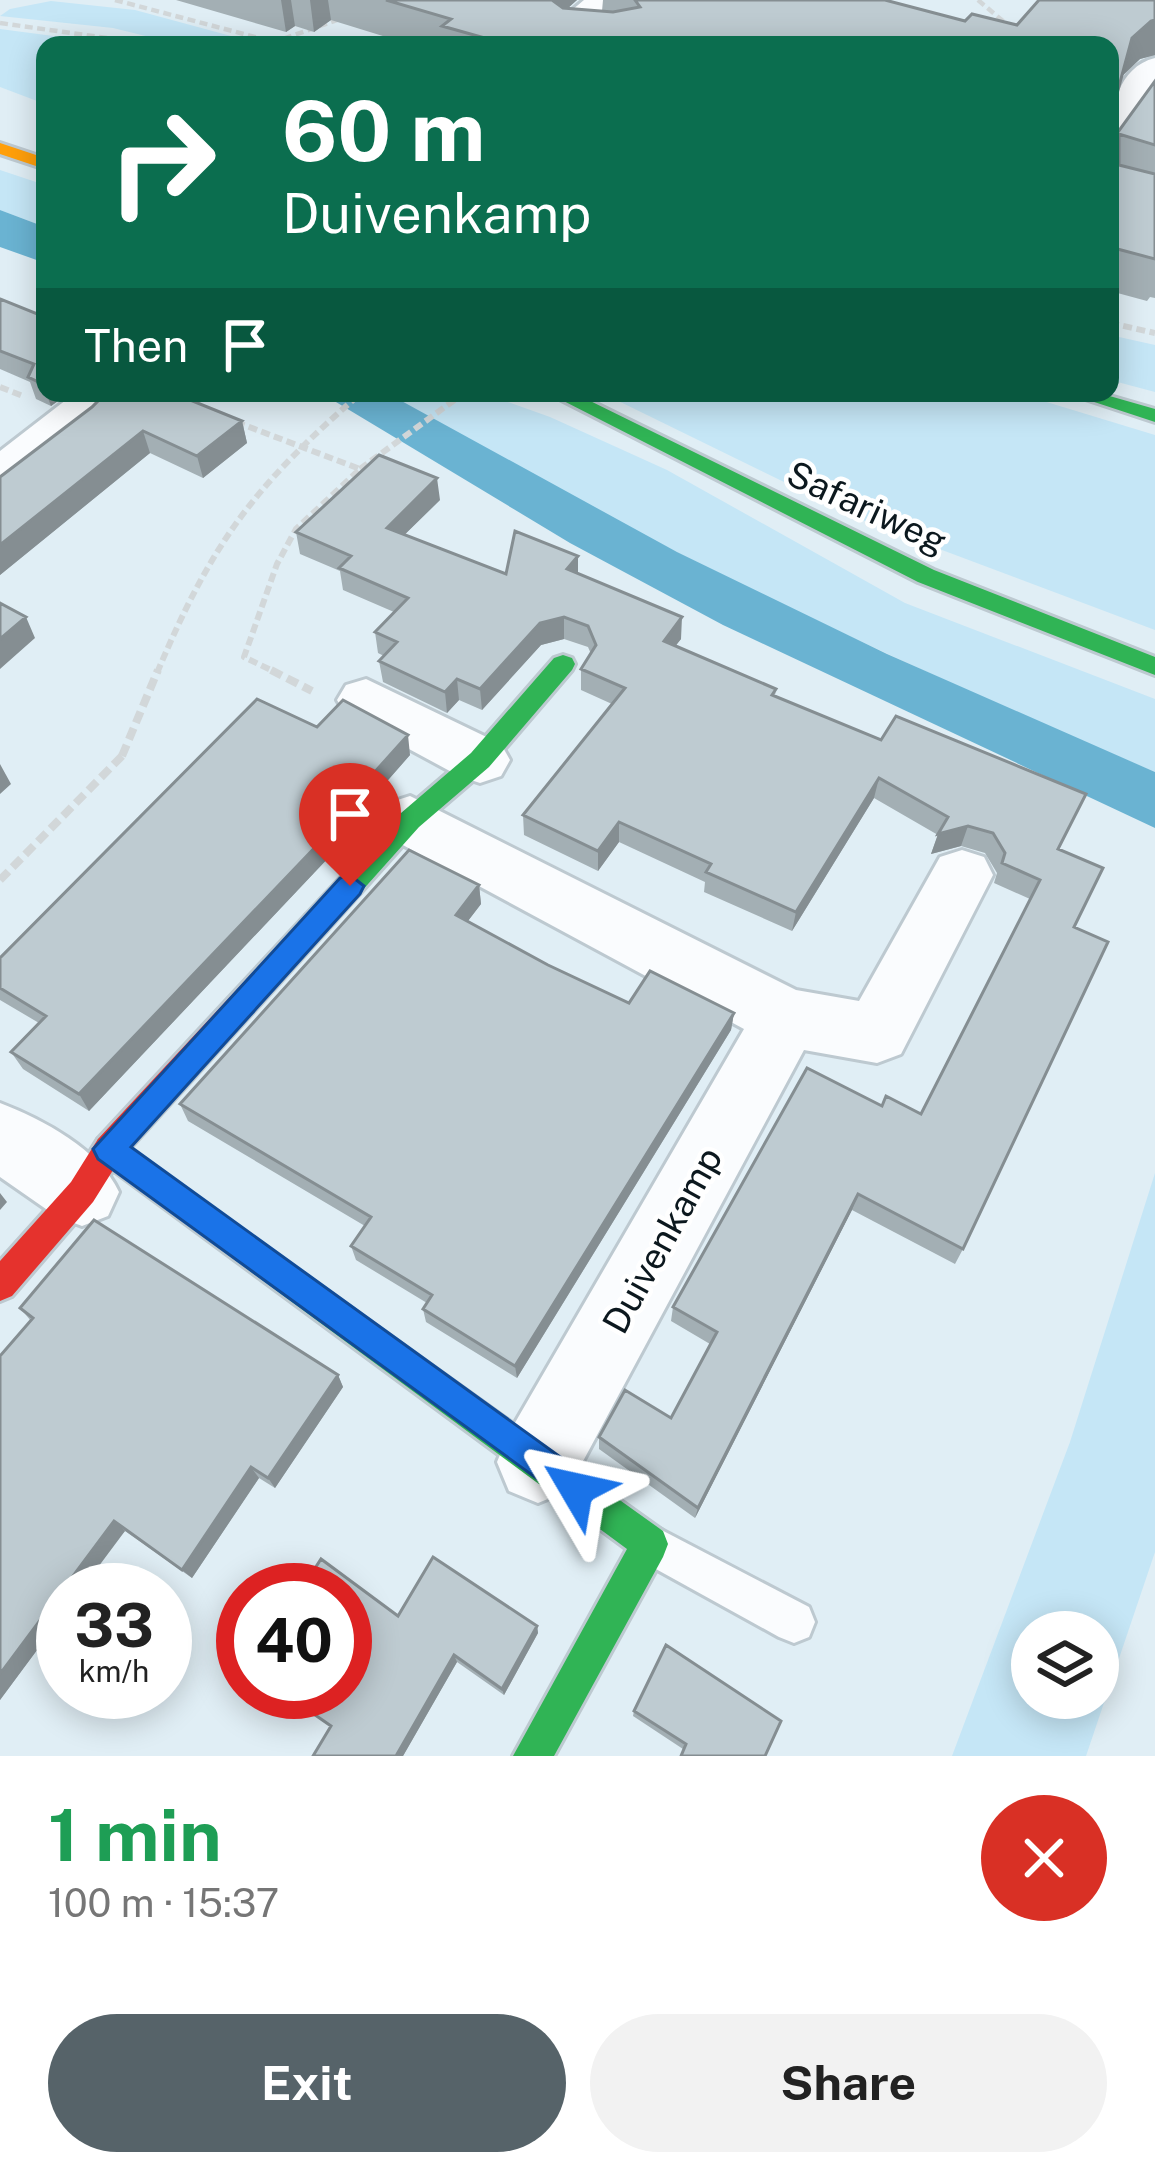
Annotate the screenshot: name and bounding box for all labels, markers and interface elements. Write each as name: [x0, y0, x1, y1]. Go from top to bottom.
text: 60 m: [282, 81, 486, 180]
icon: right: [84, 84, 240, 240]
text: Duivenkamp: [282, 182, 591, 245]
icon: arrive: [212, 312, 278, 378]
text: Then: [84, 319, 188, 372]
street label: Safariweg: [781, 452, 953, 562]
pin: [299, 763, 401, 886]
icon: arrive: [317, 781, 383, 847]
street label: Duivenkamp: [594, 1140, 730, 1340]
position arrow: [513, 1426, 639, 1552]
speed limit sign: 40: [216, 1563, 372, 1719]
text: 33: [74, 1590, 154, 1661]
map controls: [1011, 1611, 1119, 1719]
button: layers: [1011, 1611, 1119, 1719]
text: km/h: [79, 1653, 149, 1689]
text: 1 min: [48, 1793, 222, 1877]
button: close: [981, 1795, 1107, 1921]
text: 100 m · 15:37: [48, 1880, 279, 1926]
button: Exit: [48, 2014, 566, 2152]
button: Share: [590, 2014, 1107, 2152]

